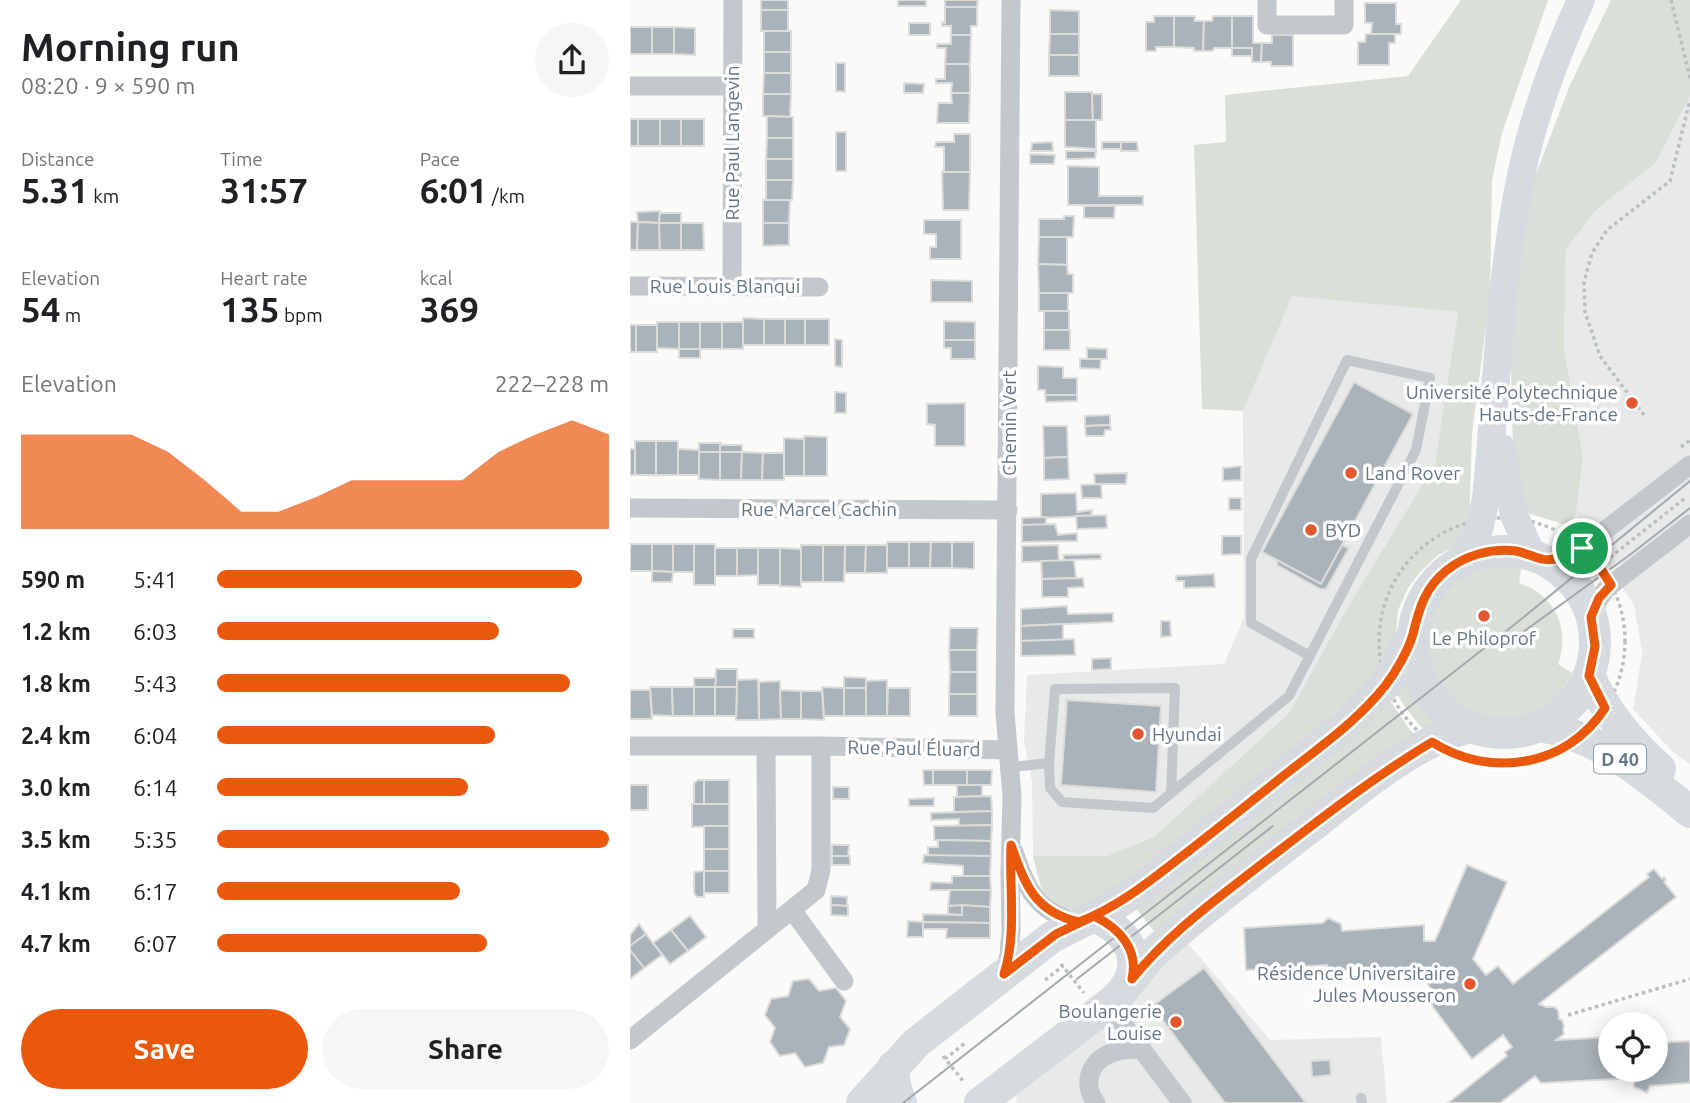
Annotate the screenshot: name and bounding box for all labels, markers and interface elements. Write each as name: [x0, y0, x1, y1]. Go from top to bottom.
button: share: [535, 23, 609, 97]
text: Morning run: [21, 26, 240, 68]
street label: Rue Paul Langevin: [721, 65, 743, 221]
text: 08:20 · 9 × 590 m: [21, 73, 195, 98]
text: Distance: [21, 148, 95, 170]
text: Time: [220, 148, 263, 170]
text: Pace: [420, 148, 460, 170]
text: 5.31: [21, 170, 89, 210]
text: 31:57: [220, 170, 308, 210]
text: 6:01: [420, 170, 488, 210]
text: km: [89, 185, 119, 207]
text: /km: [488, 185, 525, 207]
text: Elevation: [21, 267, 100, 289]
text: Heart rate: [220, 267, 308, 289]
text: kcal: [420, 267, 452, 289]
street label: Rue Louis Blanqui: [650, 275, 800, 297]
text: 54: [21, 289, 60, 329]
text: 135: [220, 289, 280, 329]
text: 369: [420, 289, 479, 329]
text: m: [60, 304, 81, 326]
text: bpm: [280, 304, 323, 326]
street label: Chemin Vert: [998, 370, 1020, 476]
text: Elevation: [21, 371, 117, 396]
text: 222–228 m: [495, 371, 609, 396]
place label: Université Polytechnique Hauts-de-France: [1406, 381, 1618, 425]
marker: Université Polytechnique Hauts-de-France: [1624, 395, 1640, 411]
place label: Land Rover: [1365, 462, 1461, 484]
marker: Land Rover: [1343, 465, 1359, 481]
street label: Rue Marcel Cachin: [741, 498, 897, 520]
pin: [1552, 518, 1612, 578]
place label: BYD: [1325, 519, 1361, 541]
marker: BYD: [1303, 522, 1319, 538]
icon: arrive: [1563, 529, 1601, 567]
text: 590 m: [21, 567, 85, 592]
text: 5:41: [133, 567, 178, 592]
marker: Le Philoprof: [1476, 608, 1492, 624]
text: 1.2 km: [21, 619, 91, 644]
text: 6:03: [133, 619, 178, 644]
place label: Le Philoprof: [1432, 627, 1537, 649]
text: 1.8 km: [21, 671, 91, 696]
text: 5:43: [133, 671, 178, 696]
text: 2.4 km: [21, 723, 91, 748]
text: 6:04: [133, 723, 178, 748]
place label: Hyundai: [1152, 723, 1222, 745]
marker: Hyundai: [1130, 726, 1146, 742]
street label: Rue Paul Éluard: [847, 736, 981, 760]
road number: D 40: [1594, 744, 1646, 774]
text: 3.0 km: [21, 775, 91, 800]
text: 6:14: [133, 775, 178, 800]
text: 3.5 km: [21, 827, 91, 852]
text: 5:35: [133, 827, 178, 852]
text: 4.1 km: [21, 879, 91, 904]
text: 6:17: [133, 879, 178, 904]
text: 4.7 km: [21, 931, 91, 956]
text: 6:07: [133, 931, 178, 956]
place label: Résidence Universitaire Jules Mousseron: [1257, 962, 1456, 1006]
marker: Résidence Universitaire Jules Mousseron: [1462, 976, 1478, 992]
place label: Boulangerie Louise: [1059, 1000, 1162, 1044]
button: Save: [21, 1009, 308, 1089]
button: Share: [322, 1009, 609, 1089]
map controls: [1598, 1012, 1668, 1082]
button: locate: [1598, 1012, 1668, 1082]
marker: Boulangerie Louise: [1168, 1014, 1184, 1030]

